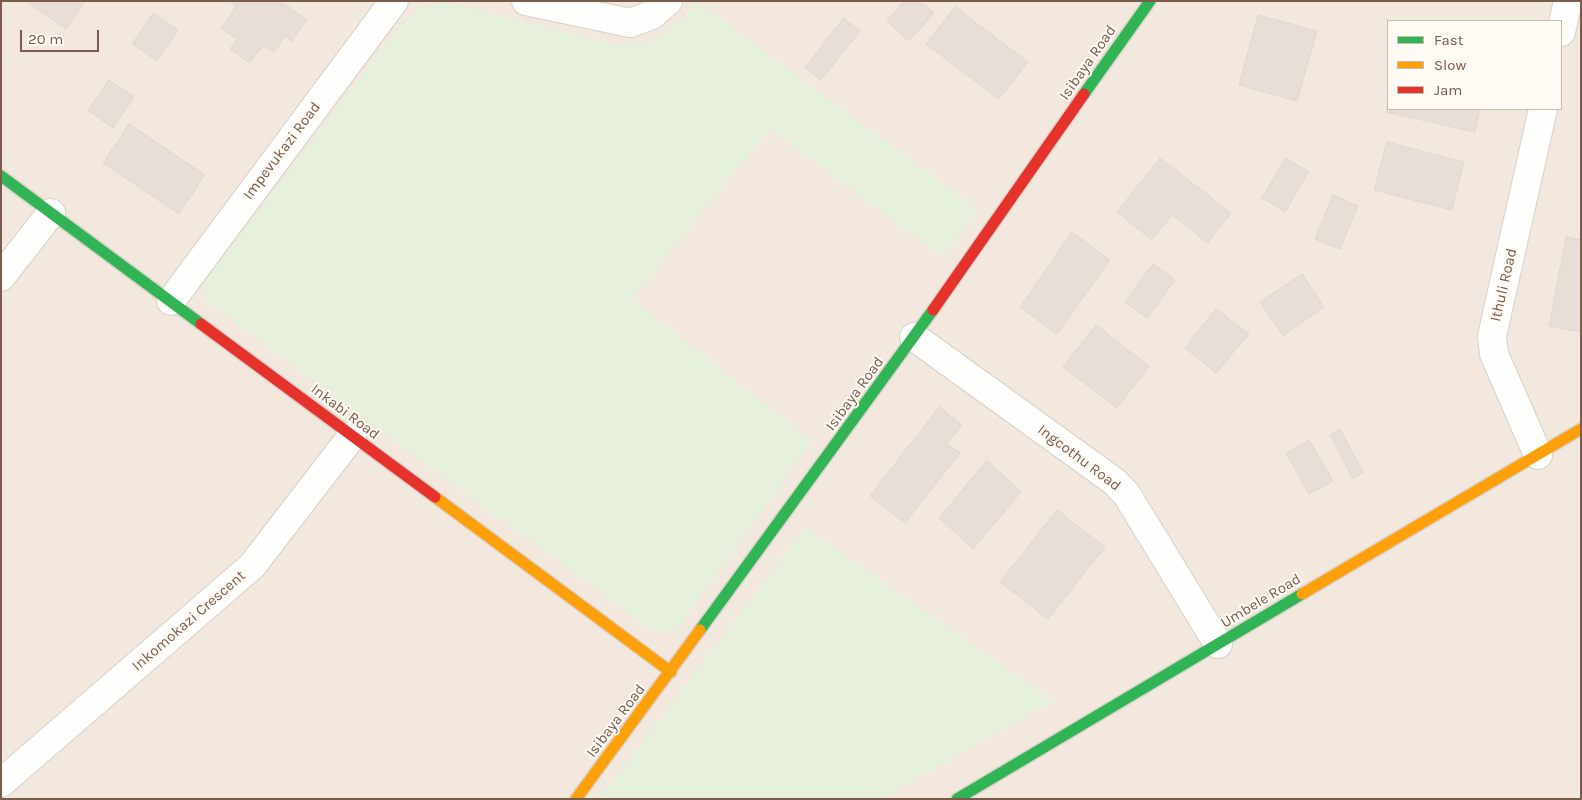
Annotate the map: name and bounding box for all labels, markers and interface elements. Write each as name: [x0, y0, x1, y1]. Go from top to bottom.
scale bar: [22, 20, 101, 52]
legend: [1387, 20, 1562, 110]
street label: Isibaya Road: [1056, 22, 1120, 104]
text: 20 m: [28, 30, 63, 48]
text: Fast: [1434, 31, 1463, 49]
text: Slow: [1434, 56, 1466, 74]
text: Jam: [1434, 81, 1462, 99]
street label: Impevukazi Road: [239, 99, 325, 203]
street label: Ithuli Road: [1487, 247, 1521, 323]
street label: Isibaya Road: [822, 354, 888, 434]
street label: Inkabi Road: [307, 380, 383, 444]
street label: Ingcothu Road: [1034, 421, 1124, 495]
street label: Inkomokazi Crescent: [129, 567, 249, 675]
street label: Umbele Road: [1218, 570, 1304, 632]
street label: Isibaya Road: [583, 681, 649, 761]

